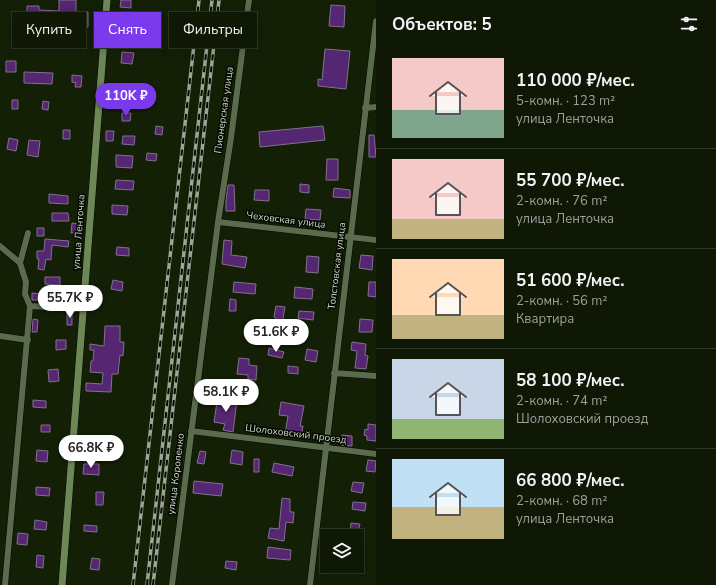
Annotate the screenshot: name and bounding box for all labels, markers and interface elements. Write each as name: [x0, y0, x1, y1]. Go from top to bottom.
chip: Купить: [12, 12, 86, 48]
chip: Снять: [94, 12, 161, 48]
chip: Фильтры: [169, 12, 257, 48]
text: Объектов: 5: [392, 13, 492, 36]
icon: filters: [678, 13, 700, 35]
street label: Пионерская улица: [211, 66, 237, 154]
text: 110 000 ₽/мес.: [516, 69, 635, 92]
icon: home: [424, 74, 472, 122]
pin: 110K ₽: [93, 83, 159, 117]
text: 110K ₽: [104, 87, 148, 105]
text: 5-комн. · 123 m²: [516, 92, 615, 110]
text: улица Ленточка: [516, 110, 614, 128]
text: 55 700 ₽/мес.: [516, 169, 624, 192]
icon: home: [424, 175, 472, 223]
text: 2-комн. · 76 m²: [516, 192, 607, 210]
street label: улица Ленточка: [69, 194, 89, 270]
street label: Чеховская улица: [246, 208, 326, 232]
text: улица Ленточка: [516, 210, 614, 228]
street label: Толстовская улица: [325, 221, 349, 311]
text: 51 600 ₽/мес.: [516, 269, 624, 292]
icon: home: [424, 275, 472, 323]
pin: 55.7K ₽: [33, 285, 107, 319]
text: 55.7K ₽: [47, 289, 93, 307]
text: 2-комн. · 56 m²: [516, 292, 607, 310]
text: Квартира: [516, 310, 574, 328]
pin: 51.6K ₽: [239, 319, 313, 353]
text: 51.6K ₽: [253, 323, 299, 341]
text: 58 100 ₽/мес.: [516, 369, 624, 392]
icon: home: [424, 375, 472, 423]
pin: 58.1K ₽: [189, 379, 263, 413]
text: 58.1K ₽: [203, 383, 249, 401]
text: 2-комн. · 74 m²: [516, 392, 607, 410]
text: Шолоховский проезд: [516, 410, 648, 428]
street label: Шолоховский проезд: [245, 421, 347, 447]
street label: улица Короленко: [164, 432, 188, 516]
pin: 66.8K ₽: [54, 435, 128, 469]
text: 66.8K ₽: [68, 439, 114, 457]
text: 66 800 ₽/мес.: [516, 469, 624, 492]
icon: home: [424, 475, 472, 523]
text: 2-комн. · 68 m²: [516, 492, 607, 510]
text: улица Ленточка: [516, 510, 614, 528]
map controls: [320, 529, 364, 573]
button: layers: [320, 529, 364, 573]

